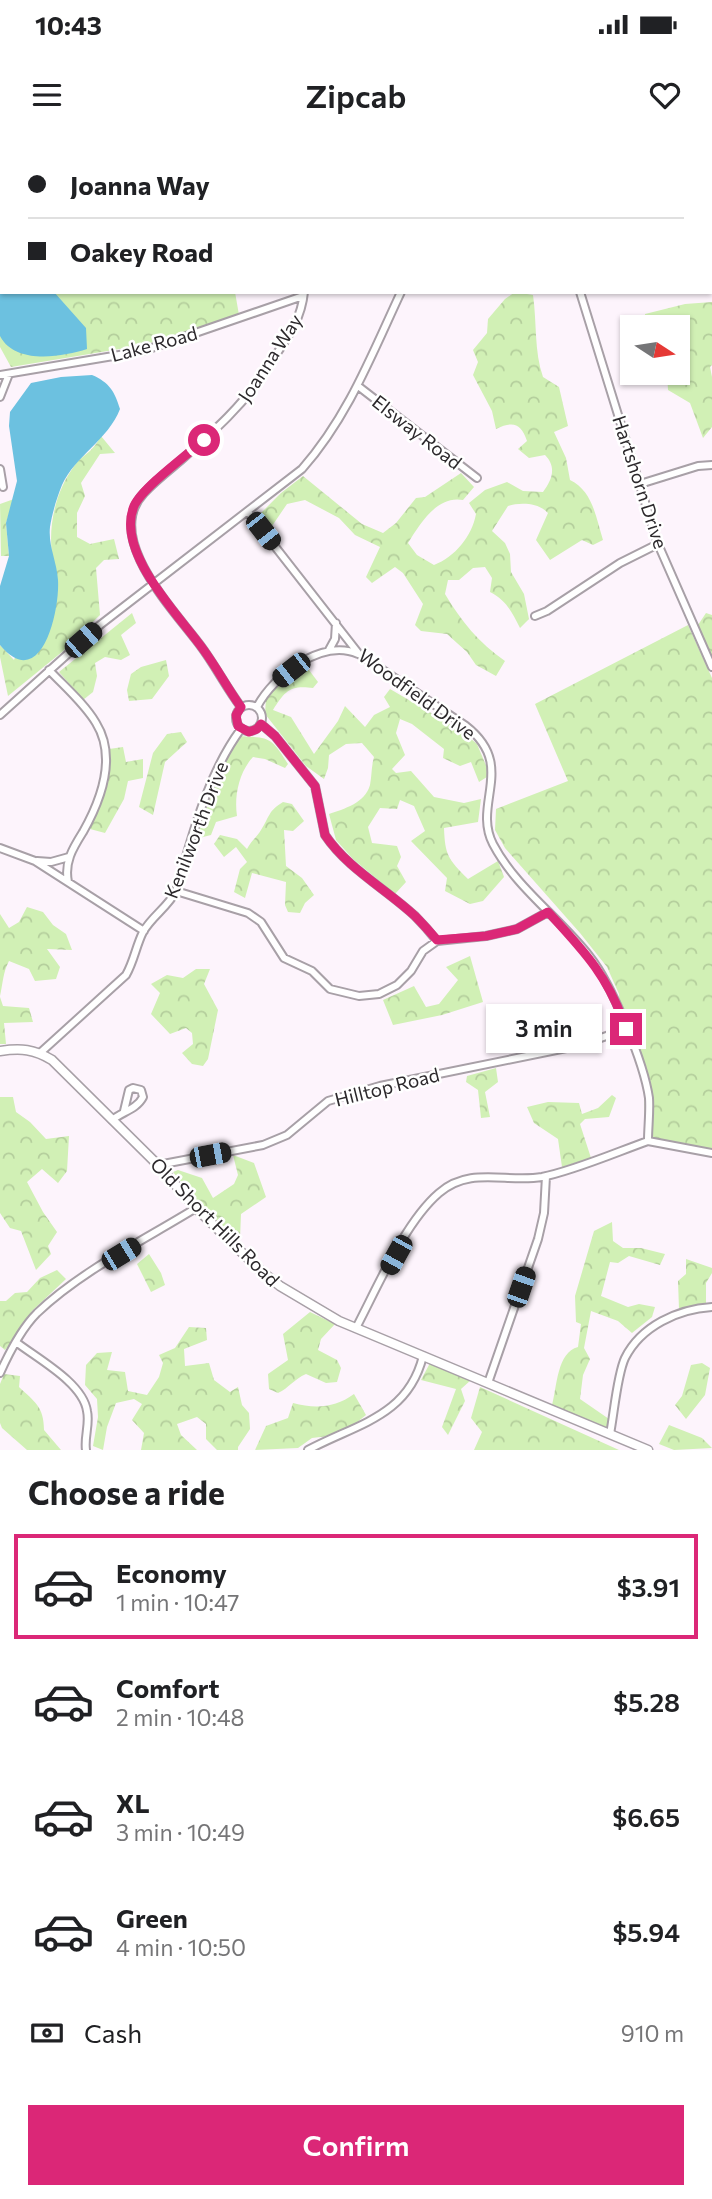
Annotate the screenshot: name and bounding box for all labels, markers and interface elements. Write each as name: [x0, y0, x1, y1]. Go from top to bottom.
text: 10:43: [35, 9, 102, 40]
text: Zipcab: [306, 75, 406, 115]
icon: menu: [28, 76, 66, 114]
icon: heart: [646, 76, 684, 114]
text: Joanna Way: [70, 169, 210, 200]
text: Oakey Road: [70, 236, 213, 267]
street label: Joanna Way: [233, 309, 307, 406]
north arrow: [620, 315, 690, 385]
map controls: [620, 315, 690, 385]
street label: Lake Road: [108, 321, 200, 366]
street label: Elsway Road: [368, 390, 467, 474]
street label: Hartshorn Drive: [608, 412, 673, 551]
route start: [188, 424, 220, 456]
car: [242, 508, 285, 554]
car: [61, 618, 106, 662]
street label: Woodfield Drive: [354, 643, 480, 744]
car: [268, 649, 315, 691]
street label: Kenilworth Drive: [159, 758, 232, 902]
callout: 3 min: [486, 1004, 602, 1054]
route end: [610, 1013, 642, 1045]
text: 3 min: [515, 1014, 573, 1042]
street label: Hilltop Road: [332, 1062, 442, 1111]
car: [188, 1141, 233, 1169]
street label: Old Short Hills Road: [146, 1152, 285, 1291]
car: [377, 1232, 416, 1278]
car: [98, 1234, 145, 1274]
car: [505, 1264, 538, 1310]
text: Choose a ride: [28, 1472, 225, 1512]
icon: car: [32, 1555, 95, 1618]
text: Economy: [116, 1557, 227, 1588]
text: $3.91: [617, 1571, 680, 1602]
text: 1 min · 10:47: [116, 1588, 239, 1616]
icon: car: [32, 1670, 95, 1733]
text: Comfort: [116, 1672, 219, 1703]
text: $5.28: [613, 1686, 680, 1717]
text: 2 min · 10:48: [116, 1703, 245, 1731]
icon: car: [32, 1785, 95, 1848]
text: XL: [116, 1787, 150, 1818]
text: $6.65: [612, 1801, 680, 1832]
text: 3 min · 10:49: [116, 1818, 245, 1846]
icon: car: [32, 1900, 95, 1963]
text: Green: [116, 1902, 188, 1933]
text: $5.94: [612, 1916, 680, 1947]
text: 4 min · 10:50: [116, 1933, 246, 1961]
icon: cash: [28, 2014, 66, 2052]
text: Cash: [84, 2017, 142, 2048]
text: 910 m: [621, 2019, 684, 2047]
button: Confirm: [28, 2105, 684, 2185]

